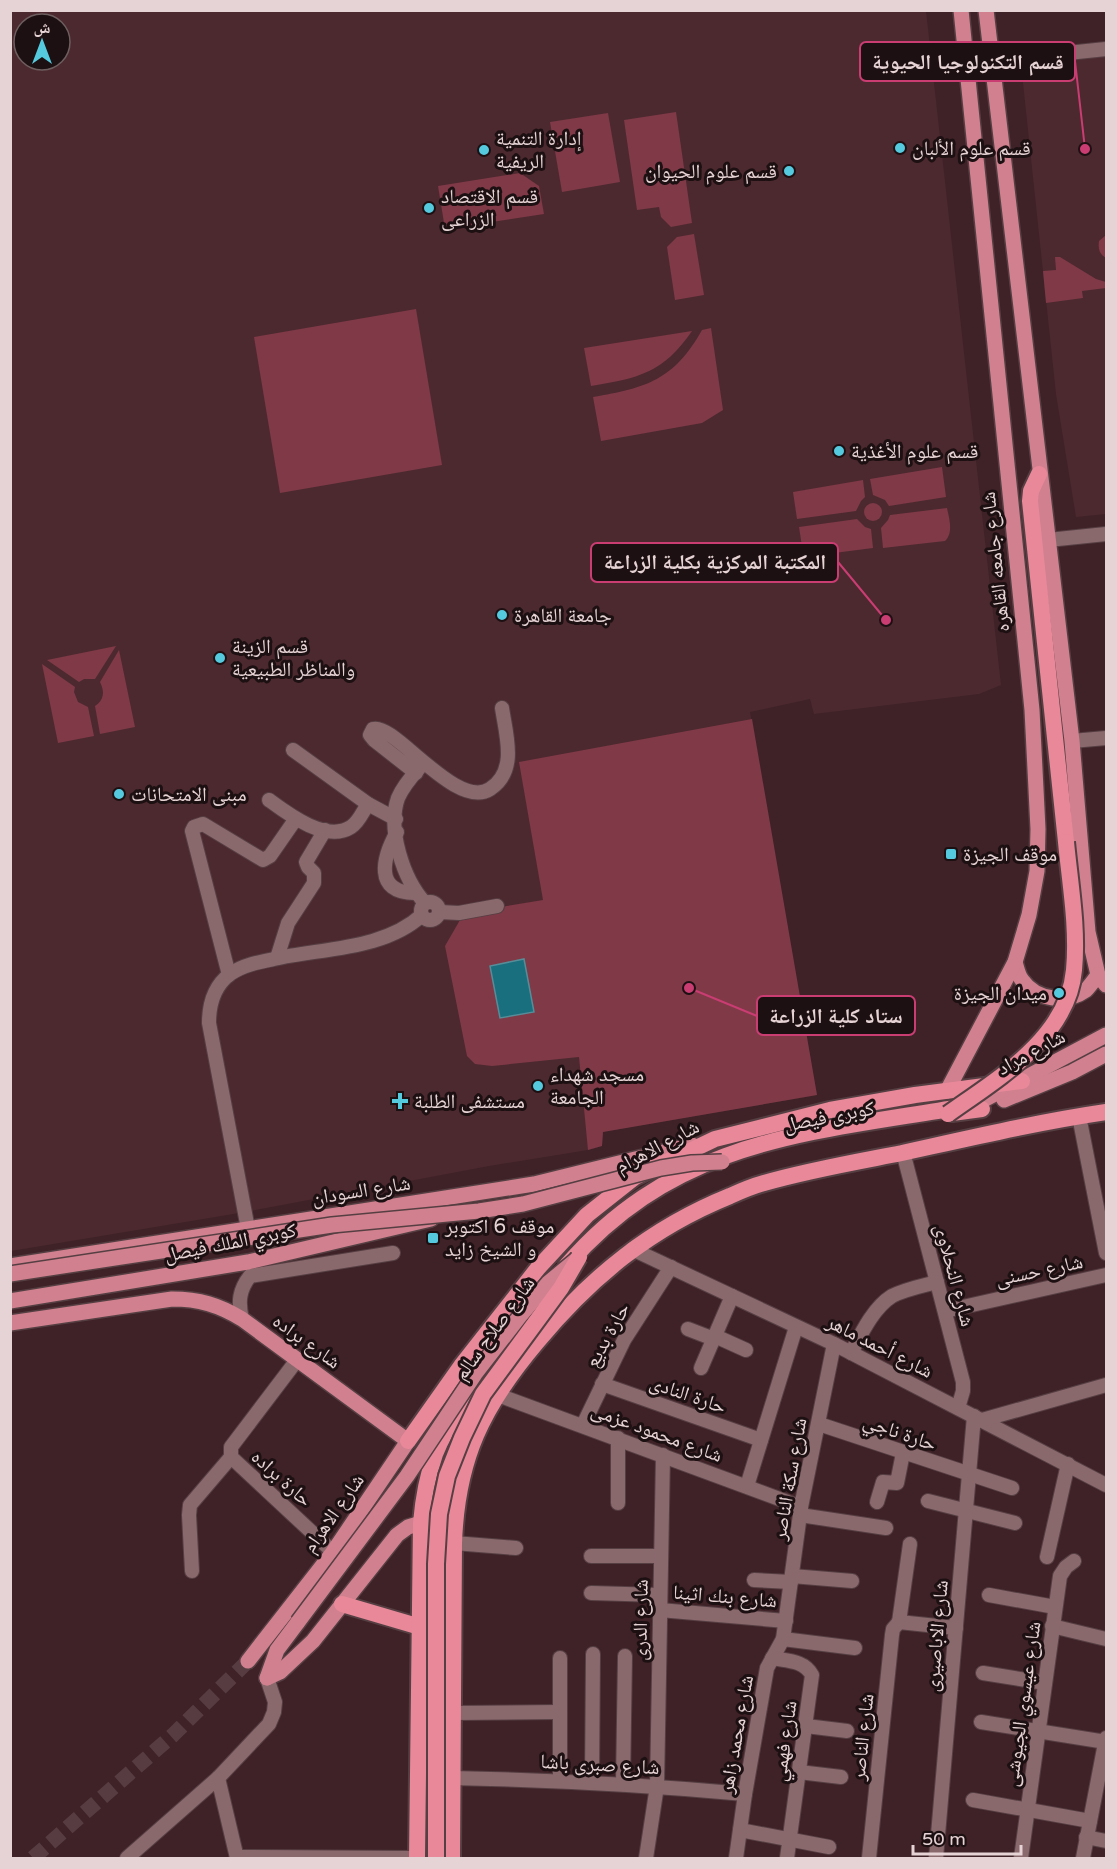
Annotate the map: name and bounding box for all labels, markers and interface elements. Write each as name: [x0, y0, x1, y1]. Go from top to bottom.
north arrow: [12, 12, 72, 72]
text: ش: [34, 18, 51, 38]
callout: قسم التكنولوجيا الحيوية: [860, 42, 1075, 81]
text: قسم التكنولوجيا الحيوية: [872, 50, 1064, 76]
place label: إدارة التنمية الريفية: [496, 127, 581, 174]
place label: قسم علوم الألبان: [912, 137, 1031, 162]
marker: قسم علوم الألبان: [893, 141, 907, 155]
marker: إدارة التنمية الريفية: [477, 143, 491, 157]
place label: قسم علوم الحيوان: [645, 160, 777, 185]
marker: قسم علوم الحيوان: [782, 164, 796, 178]
place label: قسم الاقتصاد الزراعى: [441, 185, 538, 232]
marker: قسم الاقتصاد الزراعى: [422, 201, 436, 215]
place label: قسم علوم الأغذية: [851, 440, 978, 465]
marker: قسم علوم الأغذية: [832, 444, 846, 458]
street label: شارع جامعه القاهره: [977, 491, 1015, 633]
callout: المكتبة المركزية بكلية الزراعة: [591, 543, 838, 582]
text: المكتبة المركزية بكلية الزراعة: [604, 550, 826, 575]
place label: جامعة القاهرة: [514, 604, 612, 628]
marker: جامعة القاهرة: [495, 608, 509, 622]
place label: قسم الزينة والمناظر الطبيعية: [232, 635, 355, 682]
marker: قسم الزينة والمناظر الطبيعية: [213, 651, 227, 665]
place label: مبنى الامتحانات: [131, 783, 247, 807]
marker: مبنى الامتحانات: [112, 787, 126, 801]
place label: موقف الجيزة: [963, 843, 1057, 867]
marker: موقف الجيزة: [944, 847, 958, 861]
place label: ميدان الجيزة: [954, 982, 1047, 1006]
marker: ميدان الجيزة: [1052, 986, 1066, 1000]
callout: ستاد كلية الزراعة: [757, 996, 915, 1035]
text: ستاد كلية الزراعة: [769, 1004, 903, 1029]
street label: شارع مراد: [993, 1025, 1070, 1081]
place label: مسجد شهداء الجامعة: [550, 1063, 644, 1110]
marker: مسجد شهداء الجامعة: [531, 1079, 545, 1093]
place label: مستشفى الطلبة: [414, 1090, 525, 1114]
marker: مستشفى الطلبة: [391, 1092, 409, 1110]
street label: كوبرى فيصل: [782, 1096, 877, 1138]
street label: شارع الاهرام: [612, 1115, 704, 1180]
street label: شارع السودان: [310, 1171, 412, 1211]
place label: موقف 6 اكتوبر و الشيخ زايد: [444, 1215, 554, 1262]
street label: كوبري الملك فيصل: [162, 1218, 299, 1271]
street label: شارع النحلاوى: [929, 1221, 979, 1329]
marker: موقف 6 اكتوبر و الشيخ زايد: [426, 1231, 440, 1245]
street label: شارع حسنى: [993, 1250, 1085, 1292]
street label: شارع صلاح سالم: [449, 1272, 541, 1386]
street label: حارة بديع: [580, 1299, 636, 1372]
street label: شارع براده: [268, 1309, 345, 1374]
street label: شارع أحمد ماهر: [822, 1309, 937, 1384]
street label: حارة النادى: [646, 1371, 729, 1419]
street label: شارع محمود عزمى: [588, 1398, 726, 1468]
street label: حارة ناجي: [859, 1409, 940, 1460]
street label: شارع سكة الناصر: [767, 1416, 813, 1543]
street label: حارة براده: [246, 1445, 317, 1512]
street label: شارع الاهرام: [298, 1469, 371, 1558]
street label: شارع الدرى: [628, 1579, 654, 1661]
street label: شارع الاباصيرى: [920, 1579, 954, 1693]
street label: شارع بنك اثينا: [672, 1581, 778, 1613]
street label: شارع عيسوي الجيوشى: [1000, 1620, 1050, 1789]
street label: شارع محمد زاهر: [715, 1673, 759, 1796]
street label: شارع الناصر: [846, 1693, 879, 1783]
street label: شارع فهمي: [767, 1699, 806, 1783]
street label: شارع صبرى باشا: [540, 1750, 660, 1780]
scale bar: [913, 1818, 1021, 1856]
text: 50 m: [922, 1828, 966, 1850]

